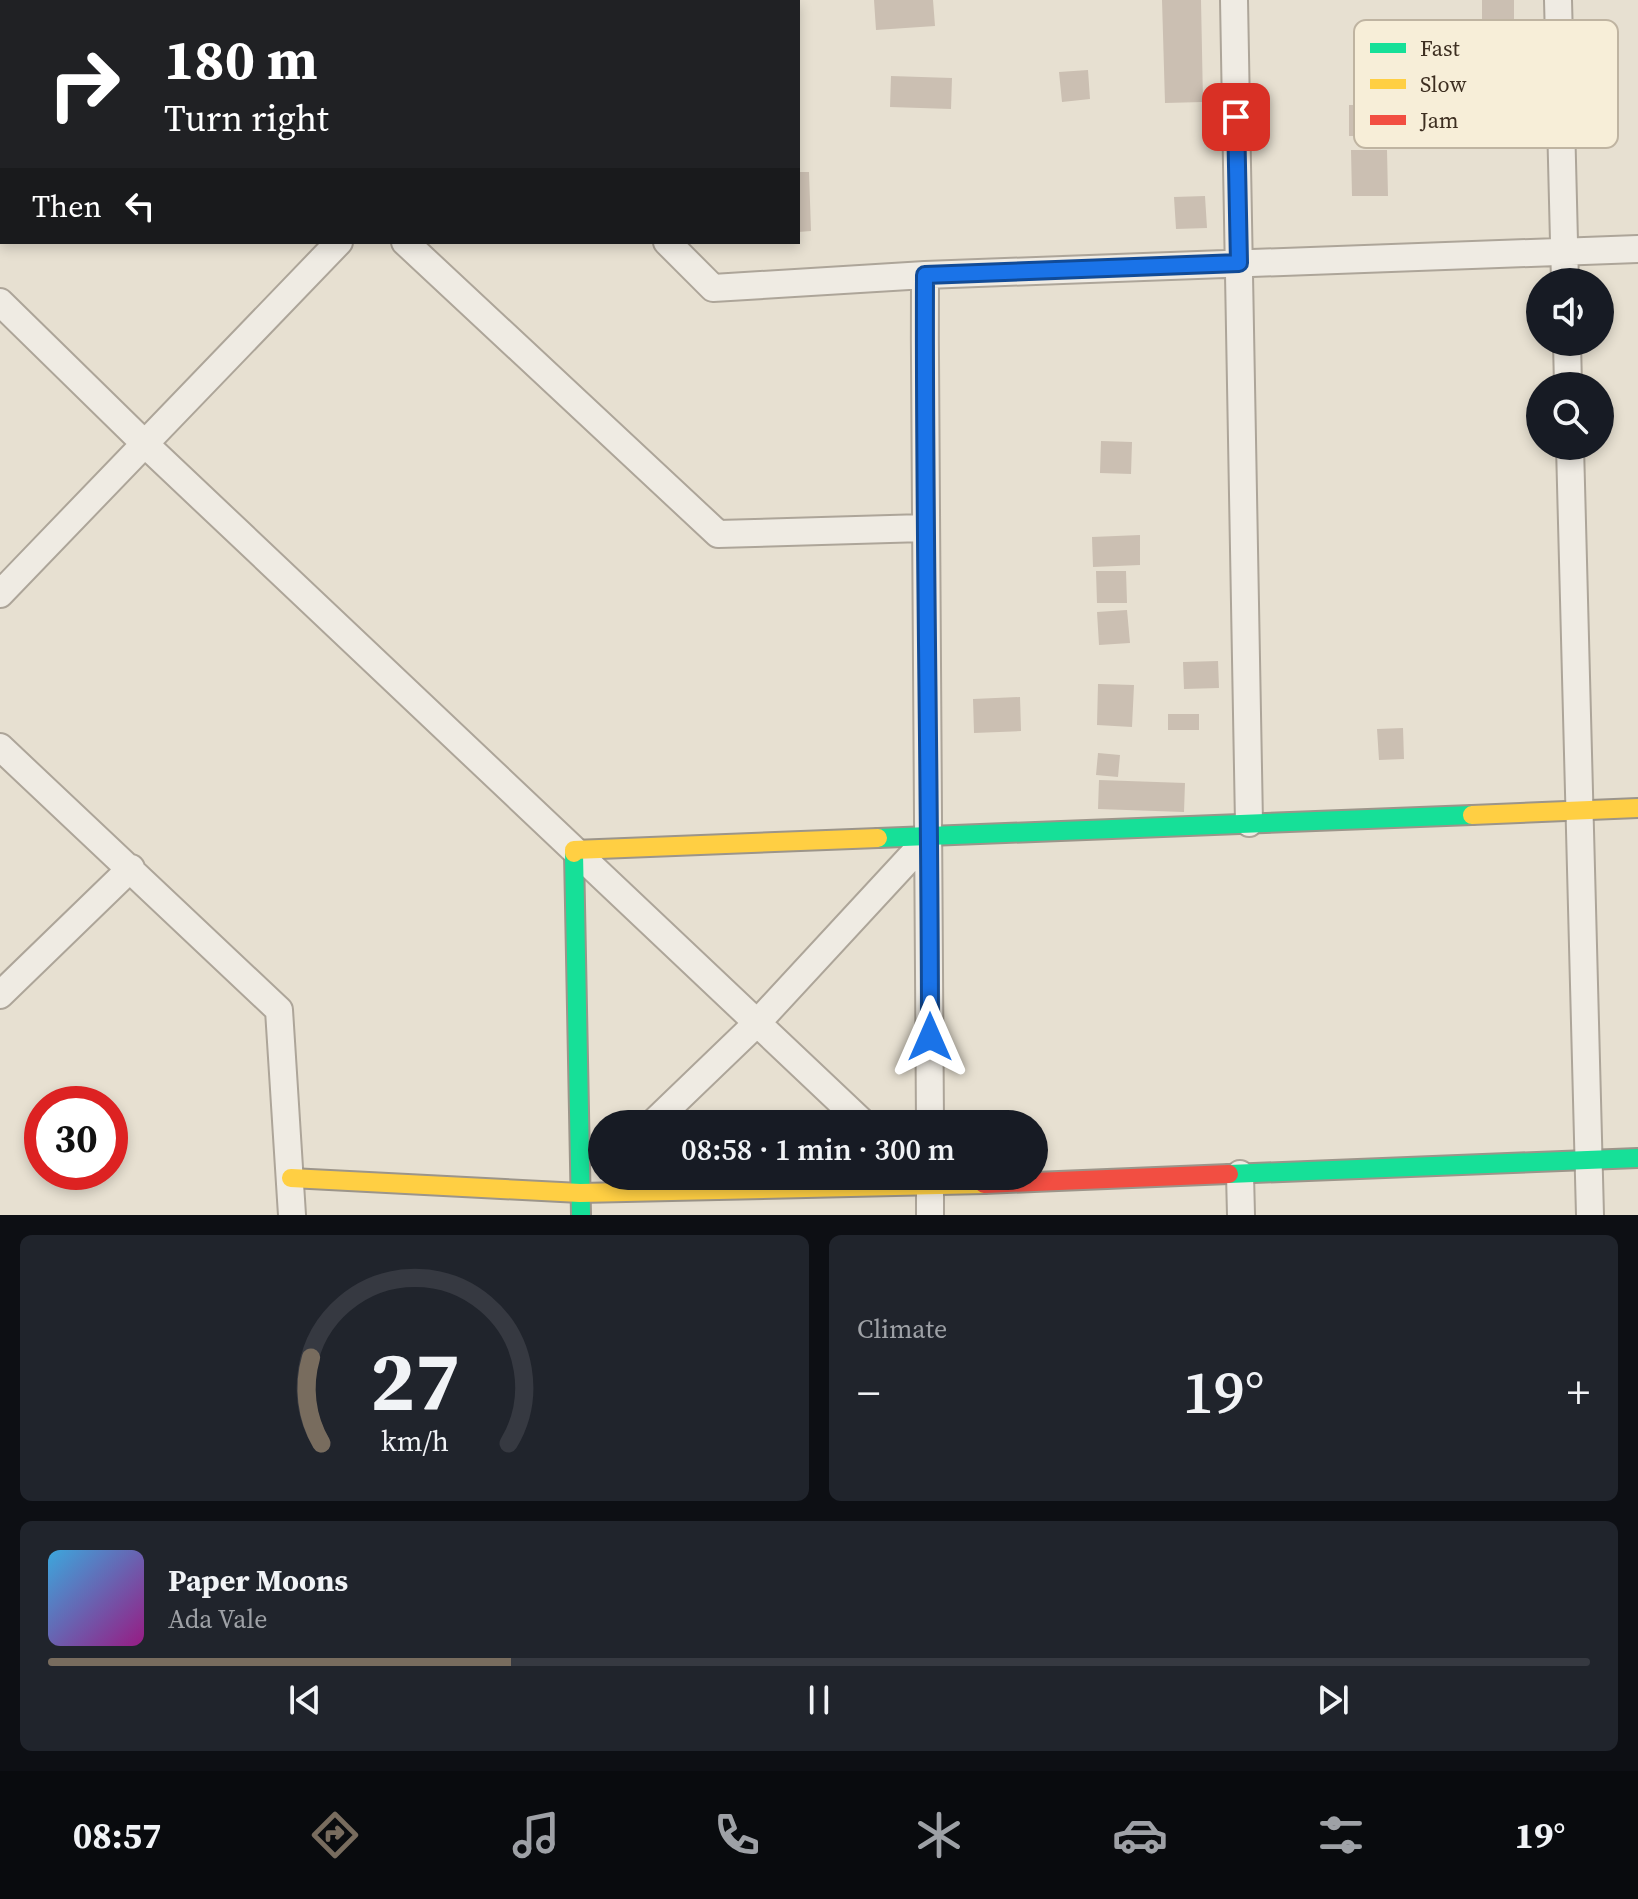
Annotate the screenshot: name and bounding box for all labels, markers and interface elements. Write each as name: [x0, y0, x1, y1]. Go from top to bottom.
legend: [1354, 20, 1618, 148]
text: 180 m: [164, 21, 318, 98]
icon: right: [32, 32, 136, 136]
text: Fast: [1420, 33, 1461, 63]
text: Slow: [1420, 69, 1467, 99]
pin: [1202, 83, 1270, 151]
text: Turn right: [164, 94, 329, 143]
icon: arrive: [1214, 95, 1258, 139]
text: Jam: [1419, 105, 1459, 135]
icon: left: [118, 184, 162, 228]
text: Then: [32, 186, 102, 227]
map controls: [1526, 268, 1614, 460]
button: sound: [1526, 268, 1614, 356]
button: search: [1526, 372, 1614, 460]
position arrow: [888, 995, 972, 1079]
speed limit sign: 30: [24, 1086, 128, 1190]
text: 08:58 · 1 min · 300 m: [681, 1129, 955, 1170]
text: Climate: [857, 1311, 947, 1347]
text: 27: [369, 1324, 460, 1438]
text: 19°: [1182, 1351, 1265, 1433]
text: −: [857, 1362, 880, 1423]
text: +: [1567, 1362, 1590, 1423]
text: km/h: [380, 1421, 449, 1461]
text: Paper Moons: [168, 1560, 348, 1601]
text: Ada Vale: [168, 1601, 267, 1637]
icon: previous: [283, 1678, 327, 1722]
icon: pause: [797, 1678, 841, 1722]
icon: next: [1311, 1678, 1355, 1722]
icon: directions: [307, 1807, 363, 1863]
icon: music: [508, 1807, 564, 1863]
icon: phone: [709, 1807, 765, 1863]
icon: climate: [911, 1807, 967, 1863]
icon: car: [1112, 1807, 1168, 1863]
icon: filters: [1313, 1807, 1369, 1863]
text: 08:57: [73, 1811, 162, 1860]
text: 19°: [1514, 1811, 1565, 1860]

